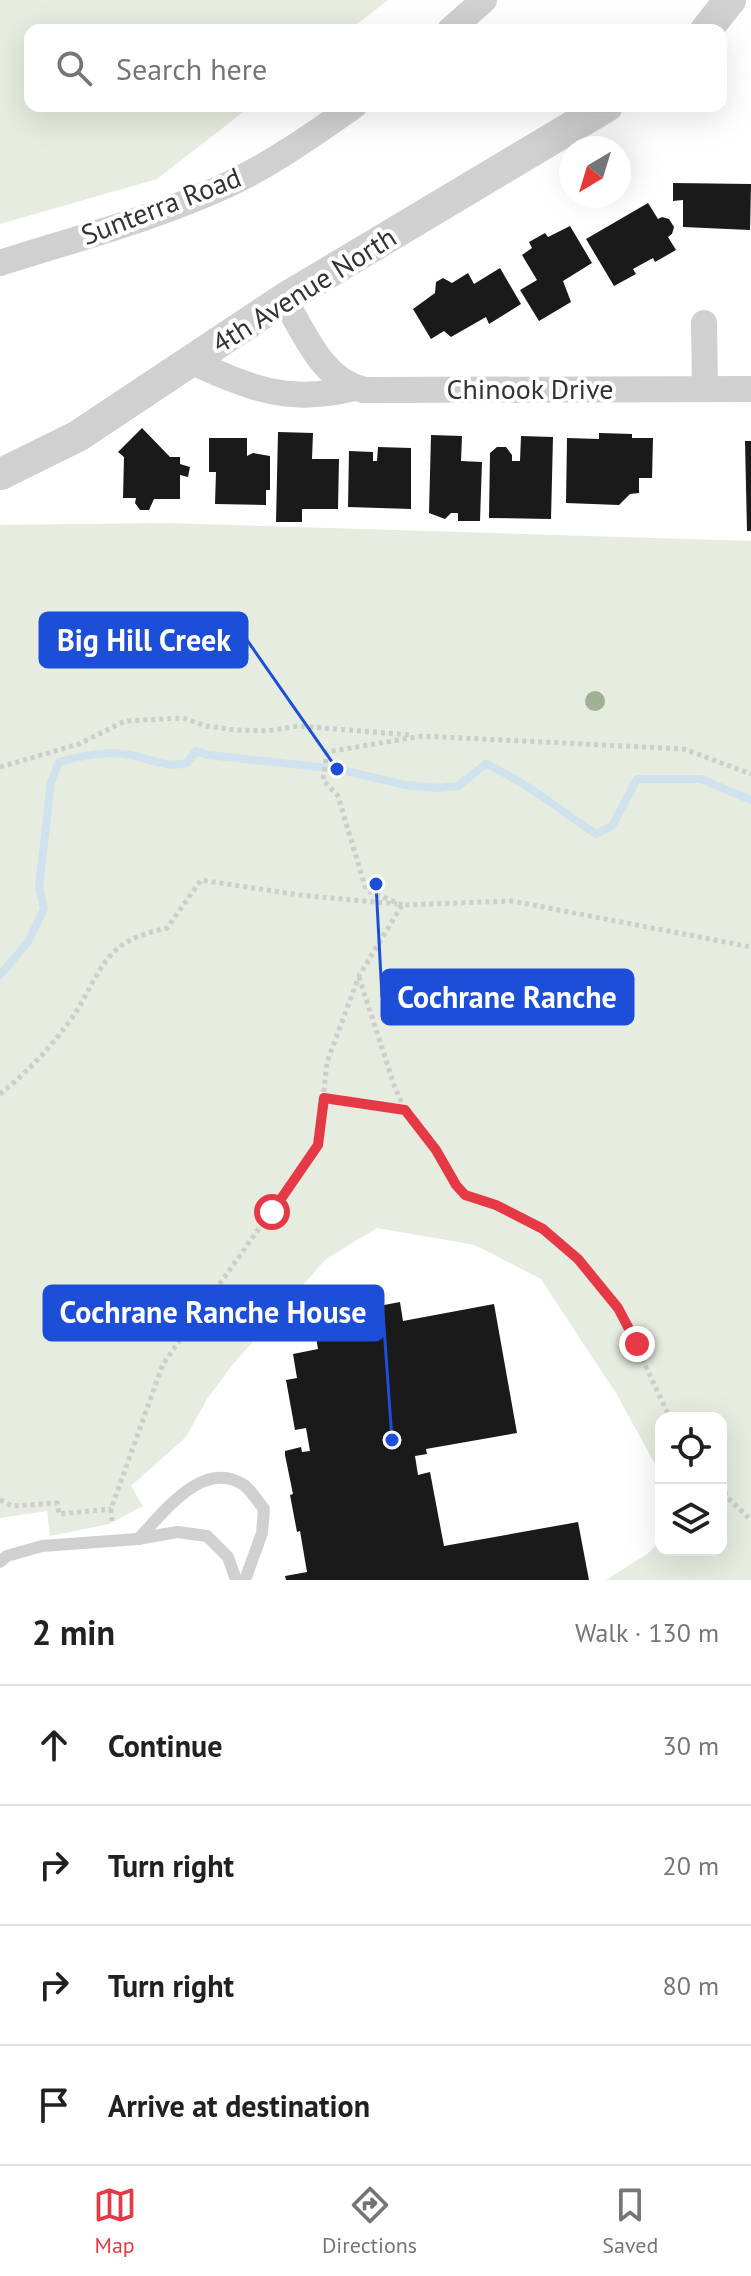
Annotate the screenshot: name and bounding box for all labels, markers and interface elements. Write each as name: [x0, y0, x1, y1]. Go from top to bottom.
search box: [24, 24, 727, 112]
icon: search: [52, 46, 96, 90]
text: Search here: [116, 49, 267, 88]
north arrow: [559, 136, 631, 208]
street label: Sunterra Road: [76, 158, 246, 253]
street label: 4th Avenue North: [205, 218, 403, 361]
street label: Chinook Drive: [447, 370, 613, 407]
callout: Big Hill Creek: [40, 613, 247, 667]
text: Big Hill Creek: [57, 620, 231, 659]
callout: Cochrane Ranche: [382, 970, 633, 1024]
text: Cochrane Ranche: [397, 977, 617, 1016]
route start: [254, 1194, 290, 1230]
callout: Cochrane Ranche House: [44, 1286, 383, 1340]
text: Cochrane Ranche House: [60, 1292, 366, 1331]
route end: [619, 1326, 655, 1362]
map controls: [655, 1412, 727, 1556]
button: locate: [655, 1412, 727, 1484]
button: layers: [655, 1484, 727, 1556]
text: 2 min: [32, 1610, 115, 1654]
text: Walk · 130 m: [575, 1616, 719, 1649]
icon: ahead: [32, 1723, 76, 1767]
text: Continue: [108, 1726, 222, 1765]
text: 30 m: [663, 1729, 719, 1762]
icon: right: [32, 1843, 76, 1887]
text: Turn right: [108, 1846, 234, 1885]
text: 20 m: [663, 1849, 719, 1882]
icon: right: [32, 1963, 76, 2007]
text: Turn right: [108, 1966, 234, 2005]
text: 80 m: [663, 1969, 719, 2002]
icon: arrive: [32, 2083, 76, 2127]
text: Arrive at destination: [108, 2086, 370, 2125]
tab: Map: [93, 2183, 137, 2259]
tab: Directions: [322, 2183, 417, 2259]
tab: Saved: [602, 2183, 658, 2259]

